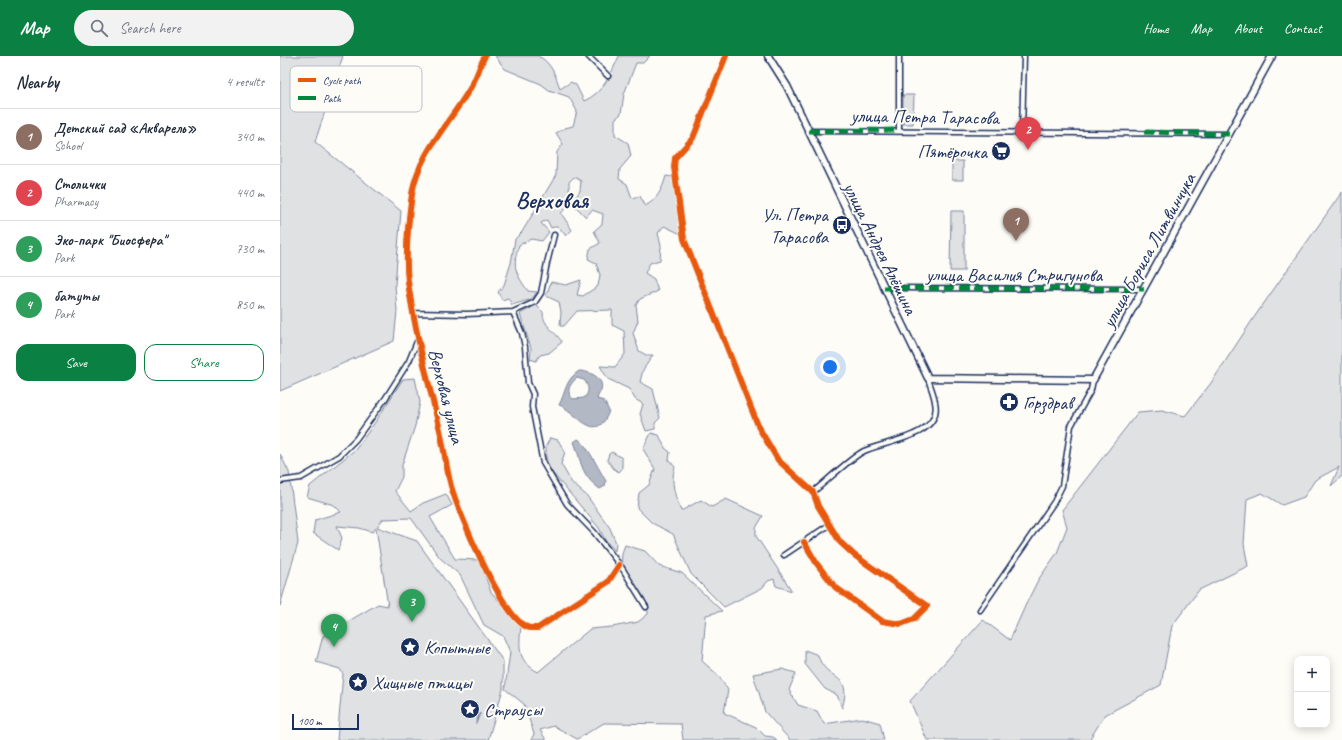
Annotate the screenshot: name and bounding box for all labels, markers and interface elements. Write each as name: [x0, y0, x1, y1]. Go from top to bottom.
search box: [74, 10, 354, 46]
text: Map: [20, 16, 50, 40]
icon: search: [88, 17, 110, 39]
text: Search here: [120, 19, 181, 38]
text: Home: [1143, 20, 1169, 37]
text: Map: [1191, 20, 1212, 37]
text: About: [1234, 20, 1262, 37]
text: Contact: [1284, 20, 1322, 37]
legend: [290, 66, 422, 112]
text: Nearby: [16, 72, 59, 93]
text: Cycle path: [323, 73, 362, 87]
text: 4 results: [226, 74, 264, 90]
text: Path: [323, 91, 342, 105]
street label: улица Петра Тарасова: [850, 104, 1001, 130]
pin: 2: [1015, 117, 1041, 150]
text: Детский сад «Акварель»: [54, 119, 196, 138]
text: 1: [26, 129, 32, 145]
text: 340 m: [236, 129, 264, 145]
text: School: [54, 138, 82, 154]
place label: Пятёрочка: [917, 140, 988, 164]
supermarket icon: Пятёрочка: [990, 140, 1012, 162]
street label: улица Бориса Литвинчука: [1096, 167, 1202, 333]
text: Столички: [54, 175, 105, 194]
street label: улица Андрея Алёшина: [837, 177, 923, 320]
text: 2: [26, 185, 32, 201]
text: 440 m: [236, 185, 264, 201]
district label: Верховая: [516, 186, 590, 215]
text: Pharmacy: [54, 194, 98, 210]
place label: Ул. Петра Тарасова: [762, 203, 830, 249]
pin: 1: [1003, 208, 1029, 241]
bus stop icon: Ул. Петра Тарасова: [831, 214, 853, 236]
text: Эко-парк "Биосфера": [54, 231, 166, 250]
text: 3: [26, 241, 32, 257]
text: 730 m: [236, 241, 264, 257]
text: Park: [54, 250, 75, 266]
street label: улица Василия Стригунова: [925, 263, 1103, 287]
text: батуты: [54, 287, 99, 306]
text: 4: [26, 297, 32, 313]
text: 850 m: [236, 297, 264, 313]
text: Park: [54, 306, 75, 322]
button: Save: [16, 344, 136, 381]
button: Share: [144, 344, 264, 381]
street label: Верховая улица: [423, 346, 470, 448]
your location: [820, 357, 840, 377]
pharmacy icon: Горздрав: [998, 391, 1020, 413]
place label: Горздрав: [1023, 391, 1076, 415]
pin: 3: [399, 589, 425, 622]
pin: 4: [321, 614, 347, 647]
place icon: Копытные: [399, 636, 421, 658]
place label: Копытные: [424, 636, 491, 660]
map controls: [1294, 656, 1330, 728]
button: +: [1294, 656, 1330, 692]
place icon: Хищные птицы: [347, 671, 369, 693]
place label: Хищные птицы: [372, 671, 474, 695]
button: −: [1294, 692, 1330, 728]
place icon: Страусы: [459, 698, 481, 720]
place label: Страусы: [484, 698, 544, 722]
scale bar: [292, 712, 359, 731]
text: 100 m: [298, 714, 322, 728]

